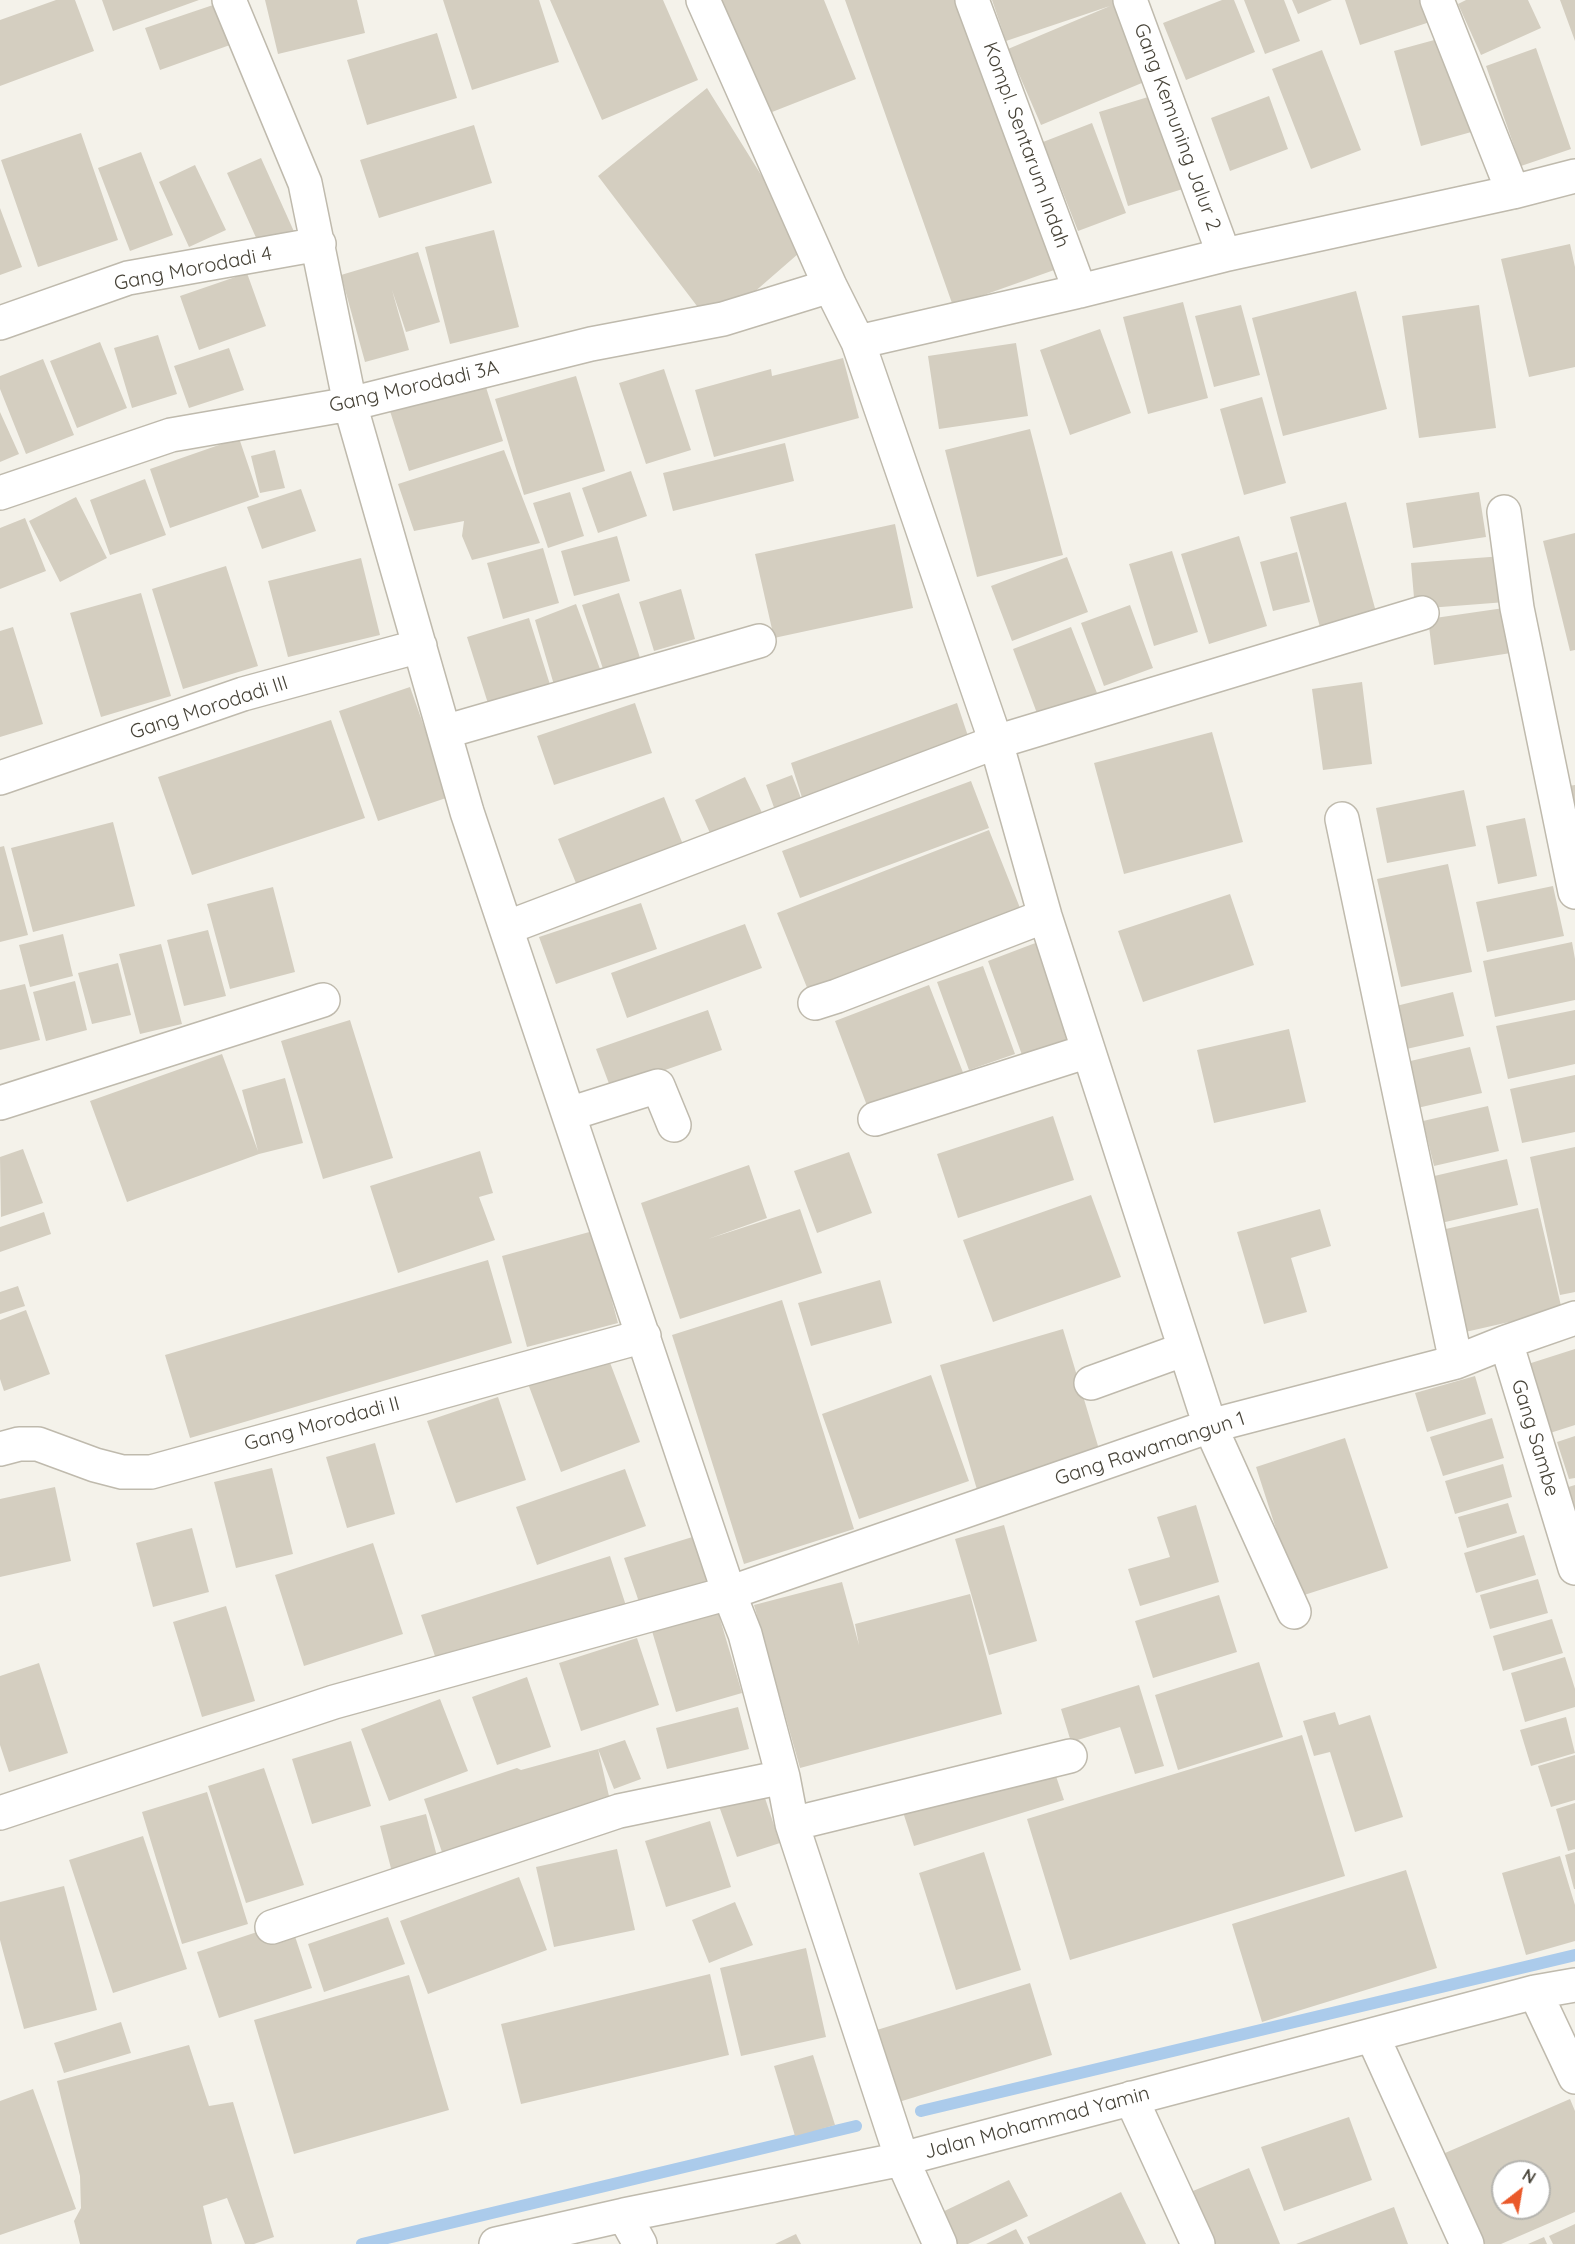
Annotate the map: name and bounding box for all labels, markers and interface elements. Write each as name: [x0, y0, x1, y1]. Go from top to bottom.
street label: Gang Kemuning Jalur 2: [1128, 20, 1226, 234]
street label: Kompl. Sentarum Indah: [978, 39, 1074, 251]
street label: Gang Morodadi 4: [112, 242, 274, 296]
street label: Gang Morodadi 3A: [327, 356, 501, 418]
street label: Gang Morodadi III: [127, 671, 291, 745]
street label: Gang Sambe: [1506, 1377, 1564, 1499]
street label: Gang Morodadi II: [242, 1392, 402, 1456]
street label: Gang Rawamangun 1: [1052, 1407, 1248, 1491]
street label: Jalan Mohammad Yamin: [922, 2081, 1152, 2165]
north arrow: [1491, 2160, 1551, 2220]
text: N: [1519, 2165, 1539, 2188]

